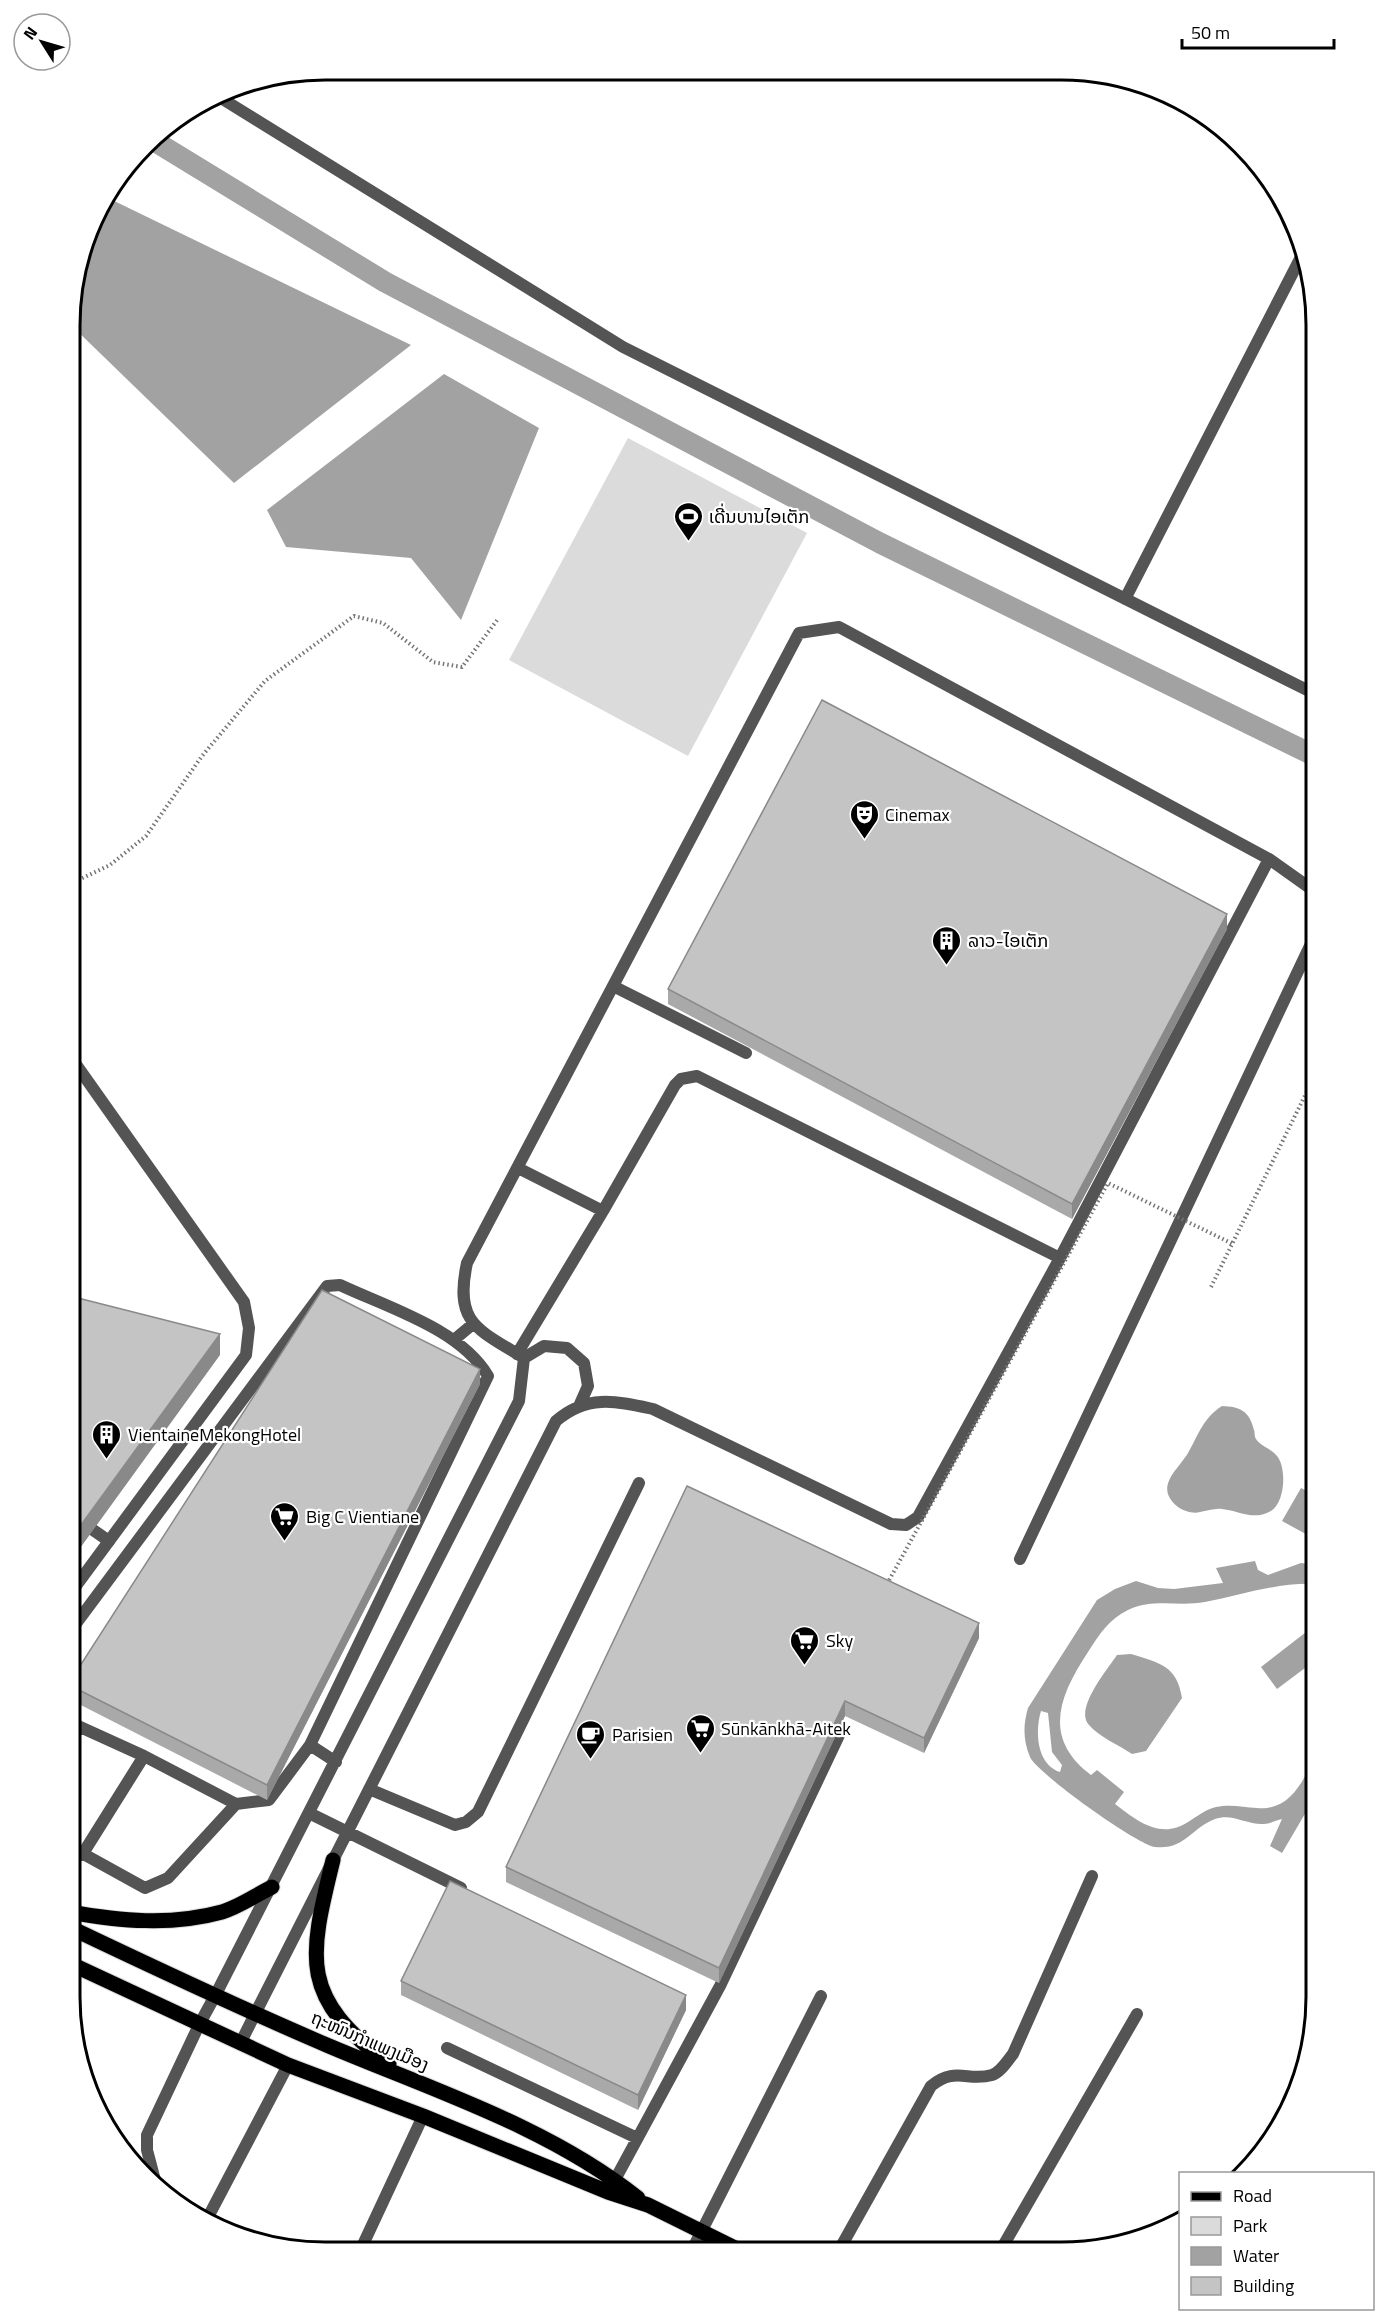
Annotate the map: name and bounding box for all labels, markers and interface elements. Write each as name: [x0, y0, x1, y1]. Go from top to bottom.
north arrow: [12, 12, 72, 72]
scale bar: [1182, 12, 1334, 50]
text: 50 m: [1191, 19, 1230, 46]
text: N: [17, 21, 43, 45]
sports icon: ເດີ່ນບານໄອເຕັກ: [672, 500, 704, 542]
place label: ເດີ່ນບານໄອເຕັກ: [709, 503, 809, 530]
theatre icon: Cinemax: [848, 798, 880, 840]
place label: Cinemax: [885, 801, 950, 828]
building icon: ລາວ-ໄອເຕັກ: [931, 924, 963, 966]
place label: ລາວ-ໄອເຕັກ: [968, 927, 1048, 954]
building icon: VientaineMekongHotel: [91, 1418, 123, 1460]
place label: VientaineMekongHotel: [128, 1421, 301, 1448]
supermarket icon: Big C Vientiane: [269, 1500, 301, 1542]
place label: Big C Vientiane: [306, 1503, 419, 1530]
supermarket icon: Sky: [789, 1624, 821, 1666]
place label: Sky: [826, 1627, 853, 1654]
supermarket icon: Sūnkānkhā-Aitek: [684, 1712, 716, 1754]
place label: Sūnkānkhā-Aitek: [721, 1715, 851, 1742]
cafe icon: Parisien: [575, 1718, 607, 1760]
place label: Parisien: [612, 1721, 673, 1748]
street label: ຖະໜົນກຳແພງເມືອງ: [307, 2004, 433, 2078]
legend: [1179, 2172, 1374, 2310]
text: Road: [1233, 2182, 1272, 2209]
text: Park: [1233, 2212, 1268, 2239]
text: Water: [1233, 2242, 1279, 2269]
text: Building: [1233, 2272, 1294, 2299]

